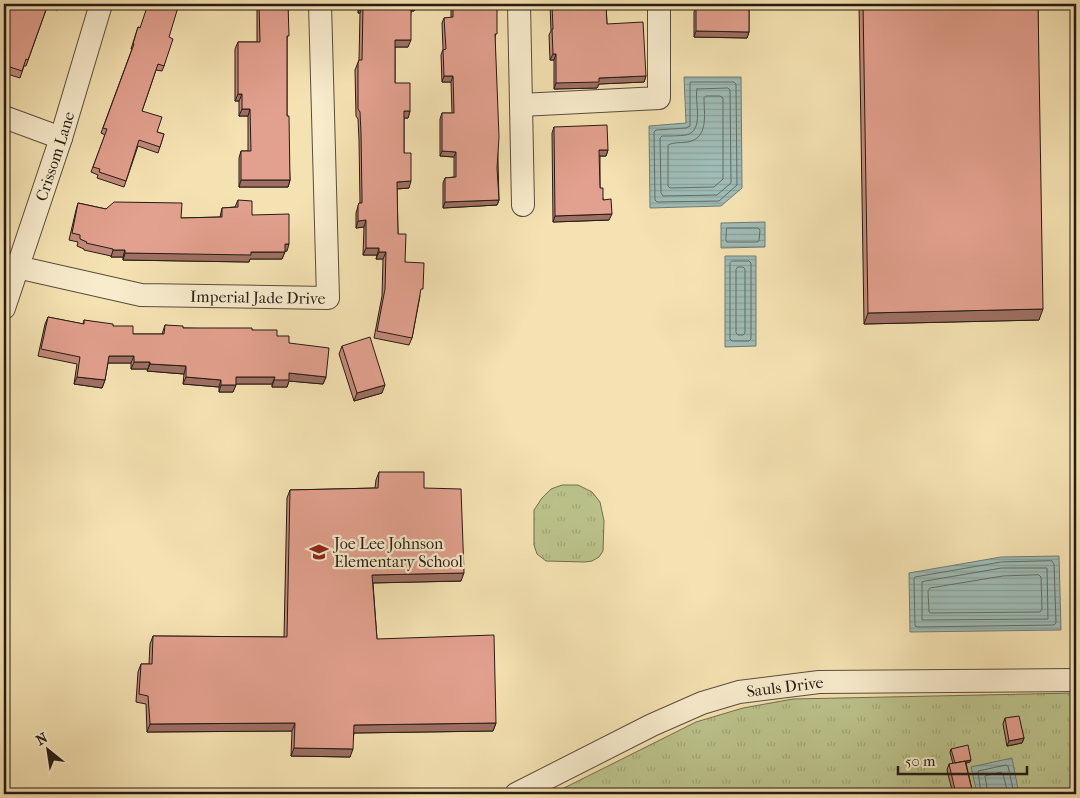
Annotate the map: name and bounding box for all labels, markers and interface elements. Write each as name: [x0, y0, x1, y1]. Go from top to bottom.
street label: Crissom Lane: [32, 109, 78, 204]
street label: Imperial Jade Drive: [190, 287, 326, 308]
place label: Joe Lee Johnson Elementary School: [332, 534, 463, 571]
school or university icon: Joe Lee Johnson Elementary School: [308, 541, 330, 563]
street label: Sauls Drive: [745, 673, 824, 701]
north arrow: [22, 726, 72, 776]
text: N: [33, 729, 51, 749]
scale bar: [898, 743, 1026, 775]
text: 50 m: [905, 752, 936, 770]

